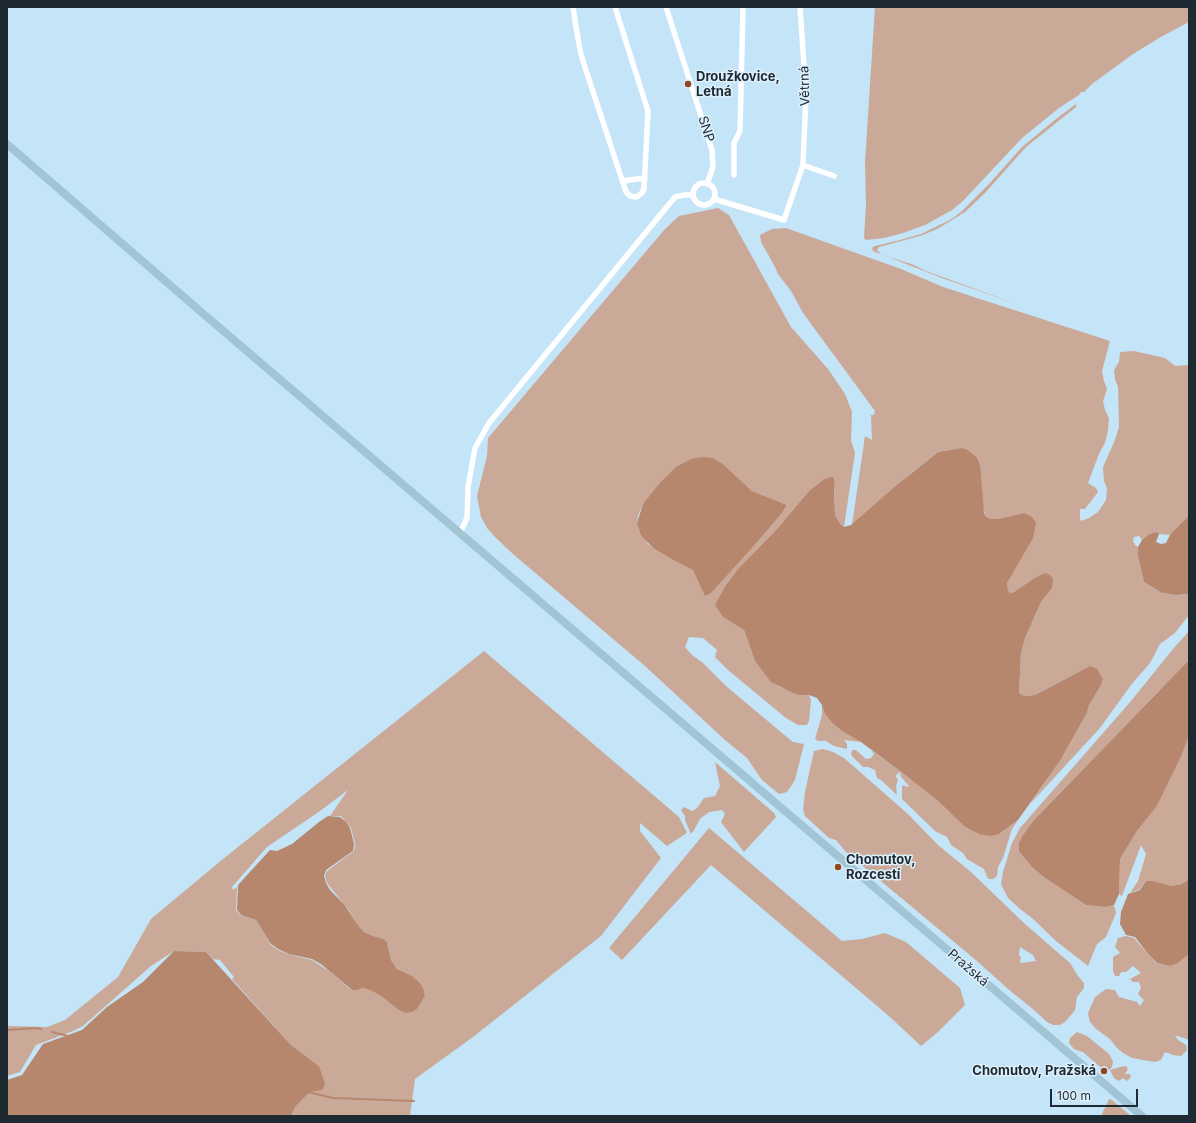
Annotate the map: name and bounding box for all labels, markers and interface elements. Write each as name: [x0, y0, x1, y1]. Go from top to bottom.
street label: Větrná: [797, 66, 813, 106]
place label: Droužkovice, Letná: [696, 69, 780, 100]
marker: Droužkovice, Letná: [683, 79, 693, 89]
street label: SNP: [694, 114, 718, 144]
place label: Chomutov, Rozcestí: [846, 852, 916, 883]
marker: Chomutov, Rozcestí: [833, 862, 843, 872]
street label: Pražská: [944, 946, 992, 990]
place label: Chomutov, Pražská: [972, 1063, 1096, 1079]
marker: Chomutov, Pražská: [1099, 1066, 1109, 1076]
scale bar: [1052, 1081, 1140, 1107]
text: 100 m: [1057, 1088, 1091, 1103]

